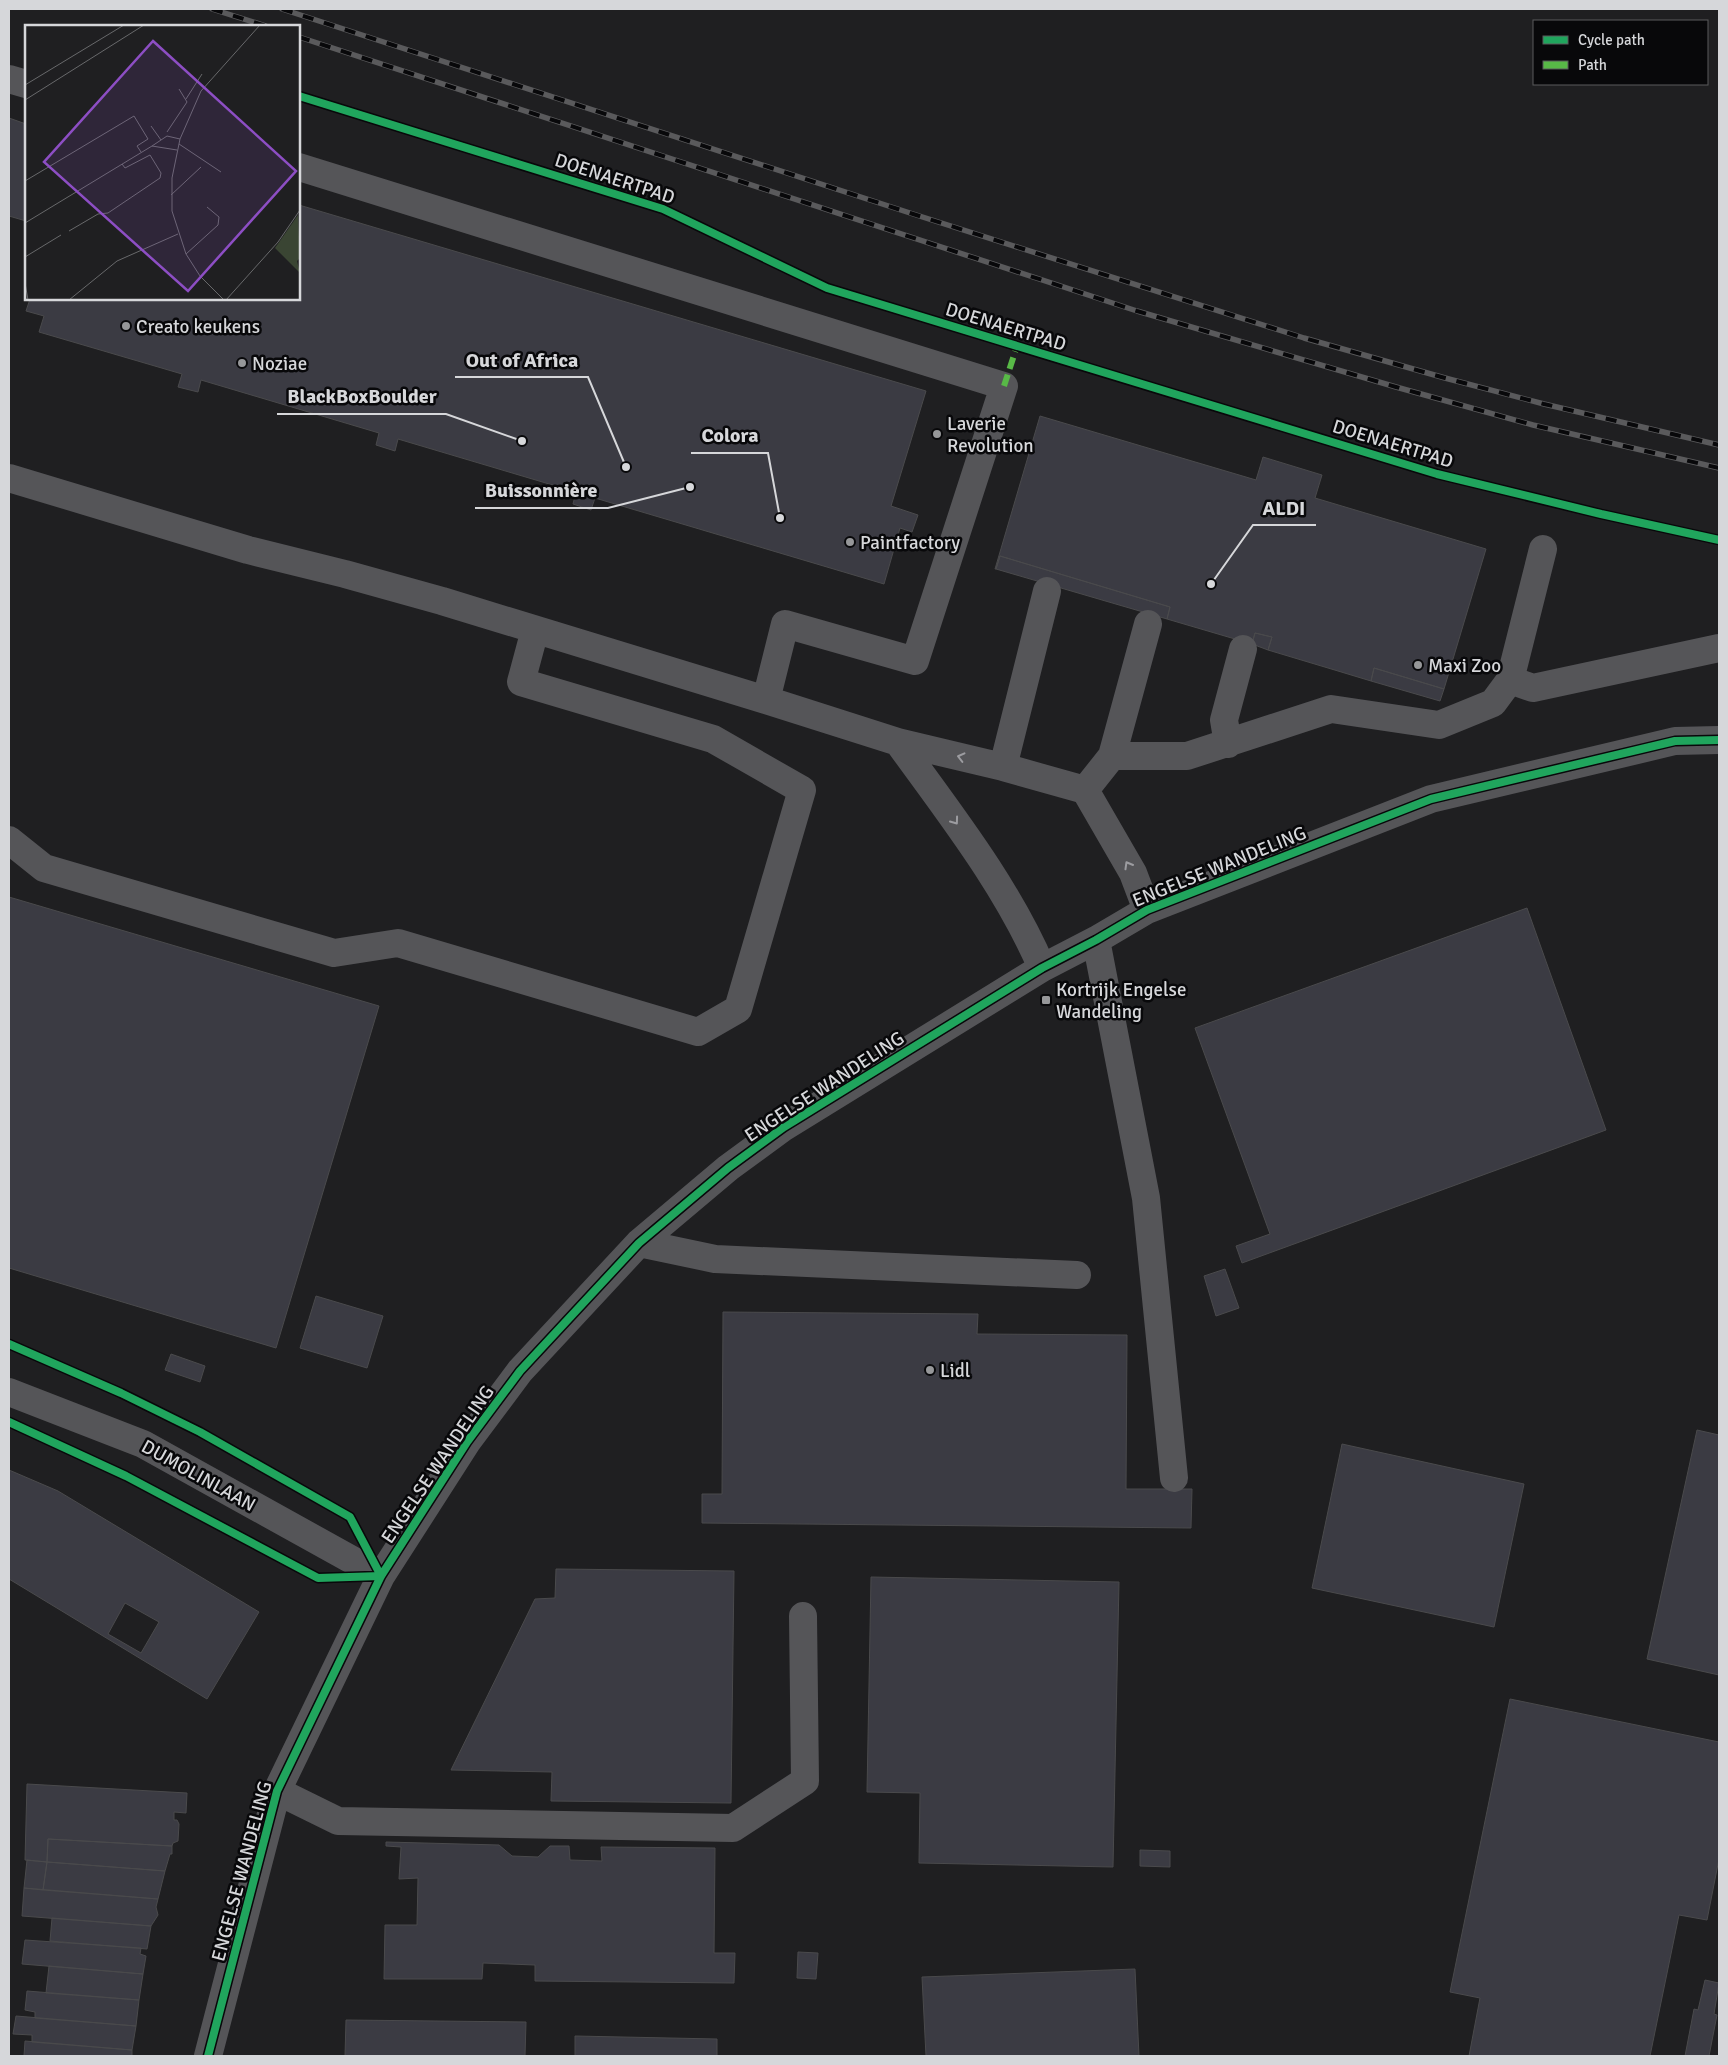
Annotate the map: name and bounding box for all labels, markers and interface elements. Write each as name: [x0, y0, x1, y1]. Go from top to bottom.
legend: [1533, 20, 1708, 85]
inset map: [25, 25, 300, 300]
text: Cycle path: [1578, 31, 1645, 49]
text: Path: [1578, 56, 1607, 74]
street label: DOENAERTPAD: [552, 148, 678, 210]
street label: DOENAERTPAD: [942, 297, 1069, 357]
place label: Creato keukens: [136, 315, 260, 339]
marker: Creato keukens: [120, 320, 132, 332]
callout: Out of Africa: [455, 342, 588, 377]
text: Out of Africa: [466, 348, 578, 373]
place label: Noziae: [252, 352, 307, 376]
marker: Noziae: [236, 357, 248, 369]
callout: BlackBoxBoulder: [277, 379, 446, 414]
text: BlackBoxBoulder: [287, 384, 437, 409]
place label: Laverie Revolution: [947, 412, 1034, 458]
street label: DOENAERTPAD: [1329, 414, 1456, 474]
callout: Colora: [691, 418, 768, 453]
text: Colora: [701, 423, 759, 448]
marker: Laverie Revolution: [931, 428, 943, 440]
callout: Buissonnière: [475, 473, 608, 508]
text: Buissonnière: [485, 478, 597, 503]
callout: ALDI: [1253, 490, 1316, 525]
text: ALDI: [1263, 496, 1305, 521]
place label: Paintfactory: [860, 531, 960, 555]
marker: Paintfactory: [844, 536, 856, 548]
place label: Maxi Zoo: [1428, 654, 1501, 678]
marker: Maxi Zoo: [1412, 659, 1424, 671]
one-way arrow: [956, 752, 965, 763]
one-way arrow: [950, 815, 958, 824]
street label: ENGELSE WANDELING: [1129, 821, 1310, 913]
one-way arrow: [1124, 862, 1134, 871]
place label: Kortrijk Engelse Wandeling: [1056, 978, 1186, 1024]
marker: Kortrijk Engelse Wandeling: [1040, 994, 1052, 1006]
street label: ENGELSE WANDELING: [740, 1026, 909, 1147]
place label: Lidl: [940, 1359, 970, 1383]
marker: Lidl: [924, 1364, 936, 1376]
street label: ENGELSE WANDELING: [376, 1381, 500, 1548]
street label: DUMOLINLAAN: [137, 1435, 260, 1517]
street label: ENGELSE WANDELING: [206, 1779, 278, 1964]

